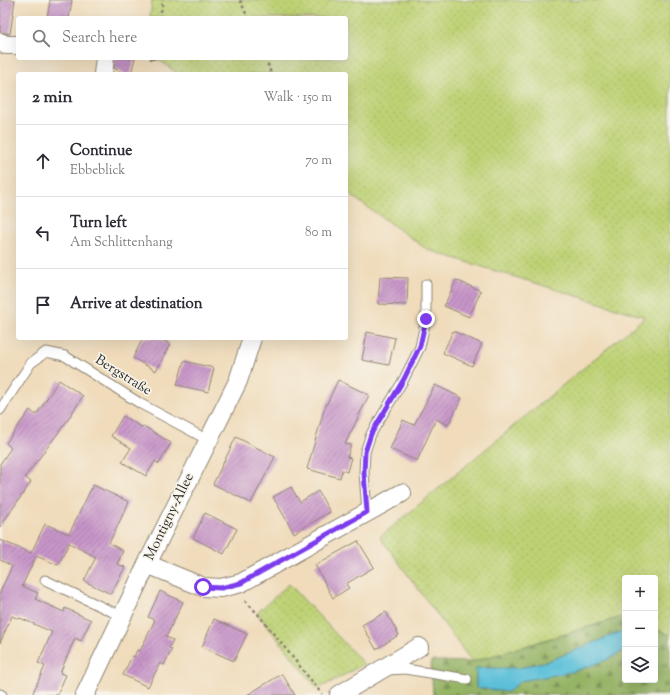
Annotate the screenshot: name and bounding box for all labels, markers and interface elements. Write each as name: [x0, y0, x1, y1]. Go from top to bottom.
search box: [16, 16, 348, 60]
icon: search: [30, 27, 52, 49]
text: Search here: [62, 28, 137, 49]
text: 2 min: [32, 86, 73, 110]
text: Walk · 150 m: [263, 89, 332, 107]
text: Continue: [70, 141, 132, 162]
icon: ahead: [32, 150, 54, 172]
text: 70 m: [305, 152, 332, 170]
text: Ebbeblick: [70, 162, 125, 180]
text: Turn left: [70, 213, 127, 234]
icon: left: [32, 222, 54, 244]
text: 80 m: [305, 224, 332, 242]
text: Am Schlittenhang: [70, 234, 173, 252]
icon: arrive: [32, 294, 54, 316]
text: Arrive at destination: [70, 294, 203, 315]
route end: [417, 310, 435, 328]
street label: Bergstraße: [91, 351, 155, 401]
street label: Montigny-Allee: [140, 470, 200, 564]
map controls: [622, 575, 658, 683]
button: +: [622, 575, 658, 611]
route start: [194, 578, 212, 596]
button: −: [622, 611, 658, 647]
button: layers: [622, 647, 658, 683]

